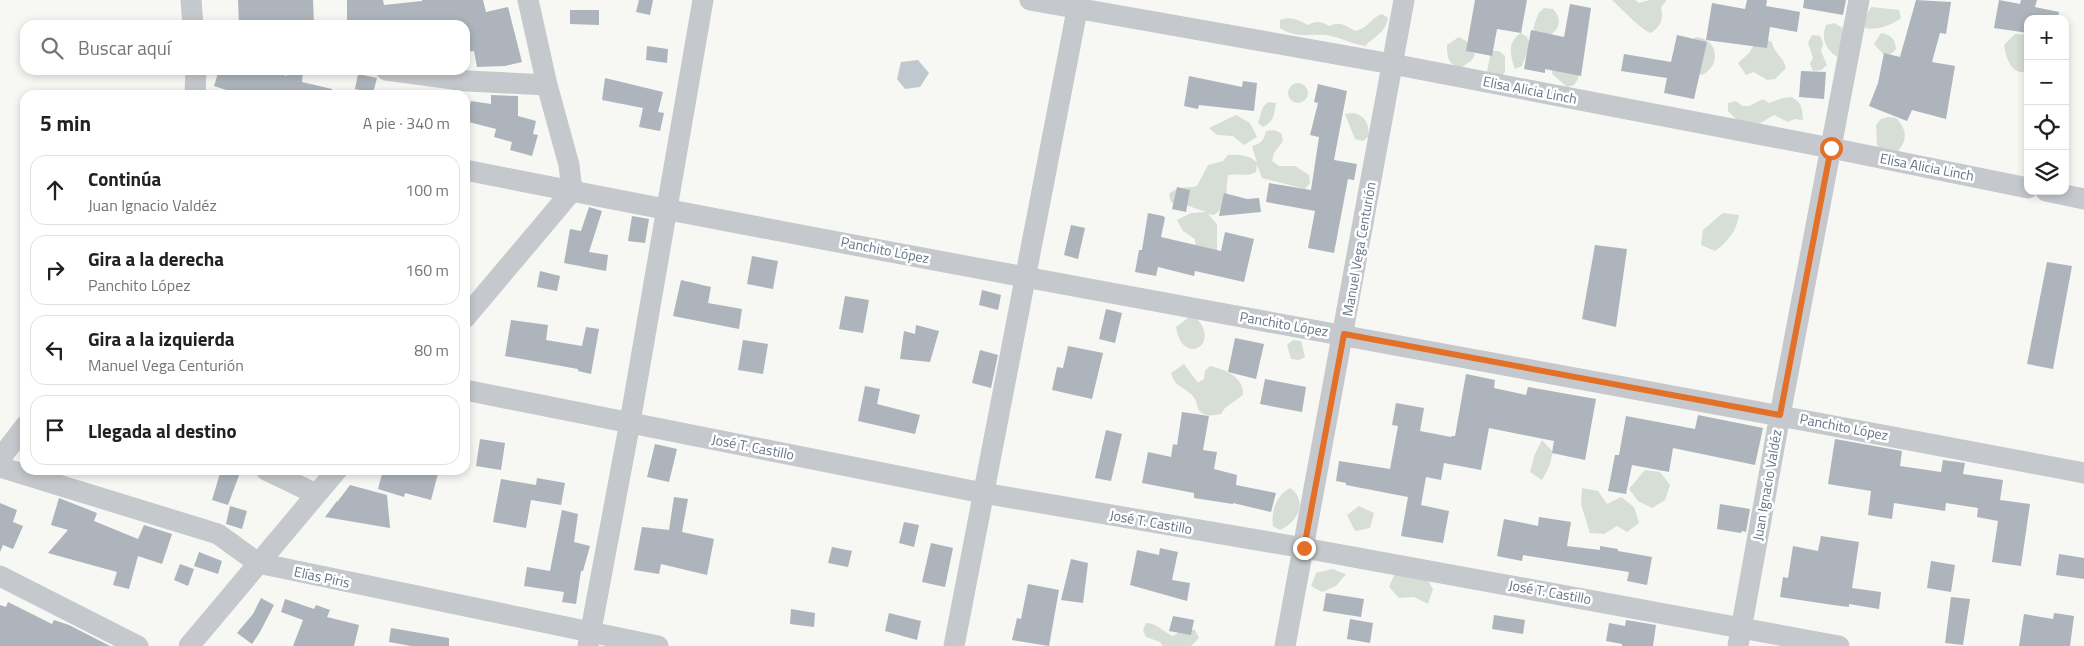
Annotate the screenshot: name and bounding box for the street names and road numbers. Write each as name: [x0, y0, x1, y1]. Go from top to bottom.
street label: Elisa Alicia Linch: [1481, 70, 1579, 109]
street label: Elisa Alicia Linch: [1878, 147, 1976, 186]
street label: Manuel Vega Centurión: [1336, 180, 1381, 318]
street label: Panchito López: [839, 231, 931, 268]
street label: Panchito López: [1238, 305, 1330, 342]
street label: Panchito López: [1798, 408, 1890, 445]
street label: José T. Castillo: [710, 428, 796, 465]
street label: Juan Ignacio Valdéz: [1746, 428, 1787, 542]
street label: José T. Castillo: [1108, 504, 1194, 539]
street label: Elías Piris: [292, 560, 352, 593]
street label: José T. Castillo: [1507, 574, 1593, 609]

